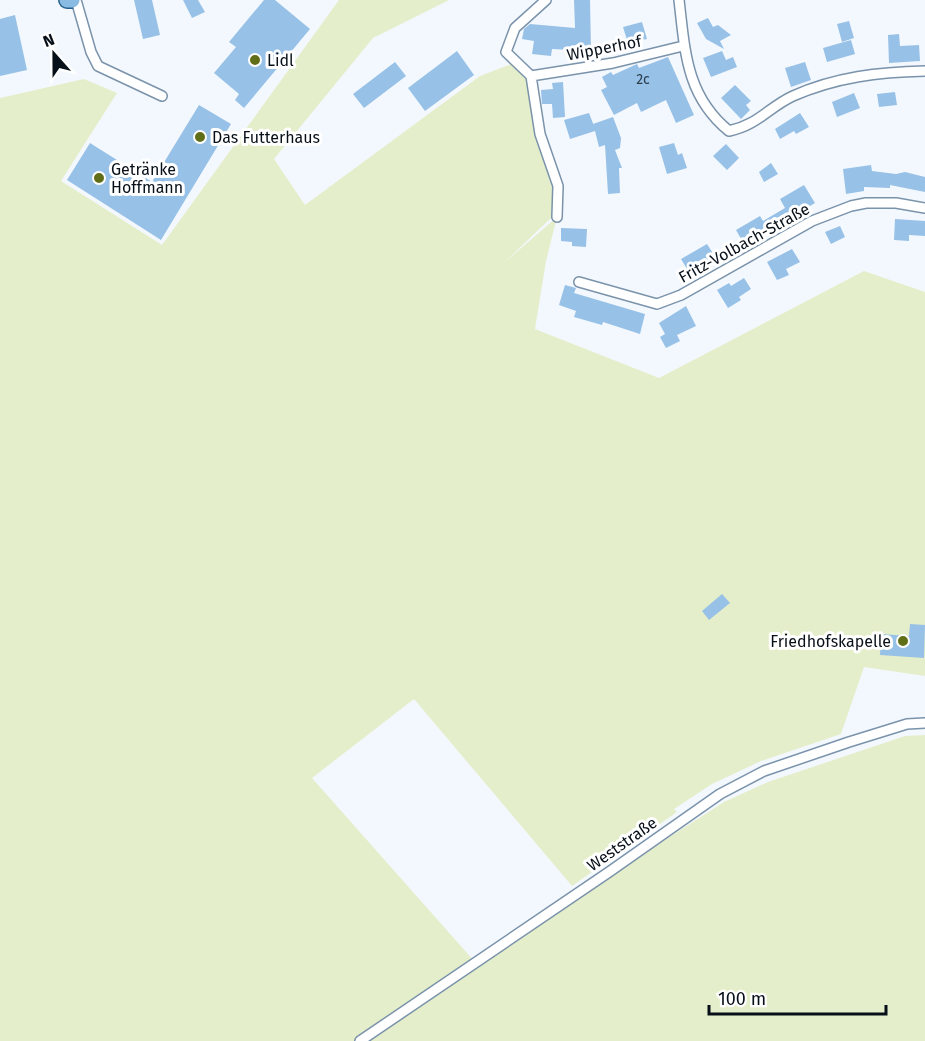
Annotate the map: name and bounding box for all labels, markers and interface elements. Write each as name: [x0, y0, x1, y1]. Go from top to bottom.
north arrow: [24, 24, 84, 84]
text: N: [40, 30, 57, 51]
street label: Wipperhof: [565, 31, 645, 65]
place label: Lidl: [267, 51, 294, 70]
marker: Lidl: [248, 53, 262, 67]
house number: 2c: [636, 71, 650, 88]
place label: Das Futterhaus: [212, 128, 320, 147]
marker: Das Futterhaus: [193, 130, 207, 144]
place label: Getränke Hoffmann: [111, 160, 183, 197]
marker: Getränke Hoffmann: [92, 171, 106, 185]
street label: Fritz-Volbach-Straße: [675, 199, 813, 287]
place label: Friedhofskapelle: [770, 632, 891, 651]
marker: Friedhofskapelle: [896, 634, 910, 648]
street label: Weststraße: [583, 813, 661, 875]
scale bar: [709, 978, 886, 1016]
text: 100 m: [718, 988, 766, 1010]

